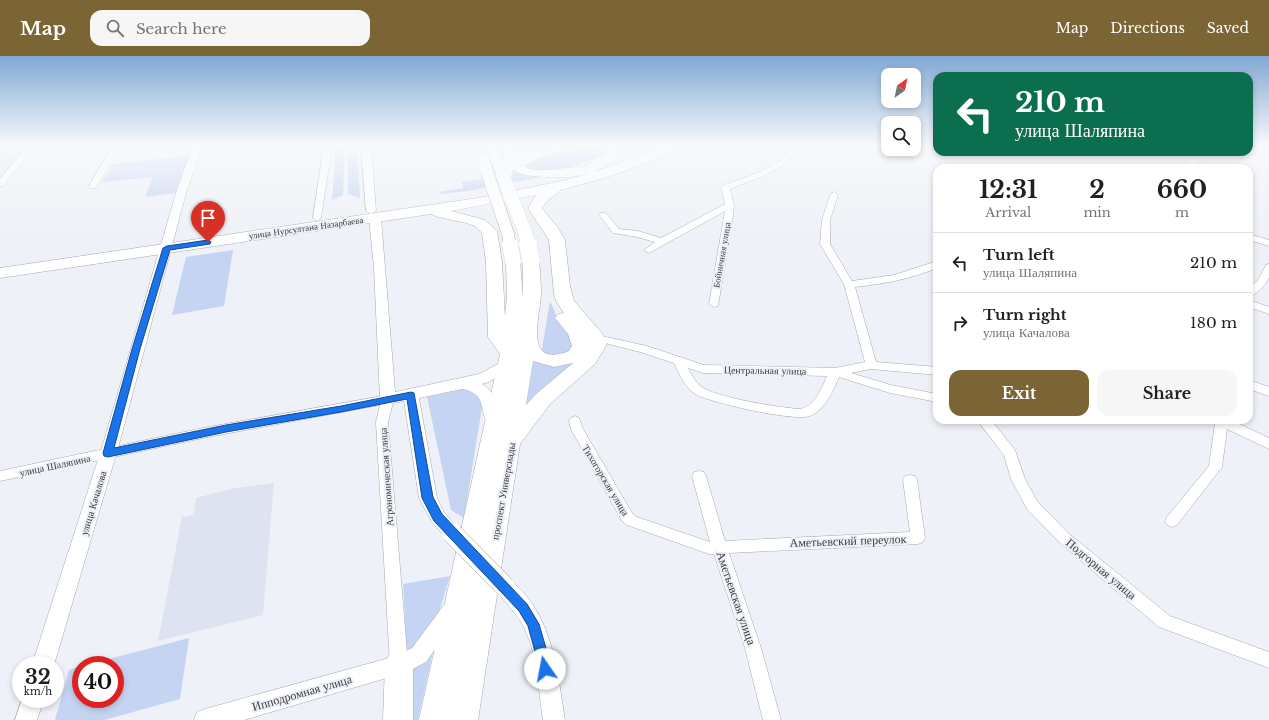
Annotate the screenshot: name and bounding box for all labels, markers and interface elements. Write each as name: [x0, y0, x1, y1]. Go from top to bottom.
search box: [90, 10, 370, 46]
text: Map: [20, 17, 66, 40]
icon: search: [104, 17, 126, 39]
text: Search here: [136, 19, 227, 38]
text: Map: [1056, 19, 1088, 37]
text: Directions: [1110, 19, 1185, 37]
text: Saved: [1207, 19, 1249, 37]
north arrow: [881, 68, 921, 108]
map controls: [881, 68, 921, 156]
text: 210 m: [1015, 85, 1105, 120]
icon: left: [949, 88, 1001, 140]
button: search: [881, 116, 921, 156]
text: улица Шаляпина: [1015, 120, 1145, 142]
text: 12:31: [979, 175, 1038, 204]
text: 2: [1089, 175, 1105, 204]
text: 660: [1157, 175, 1207, 204]
pin: [191, 201, 225, 242]
text: Arrival: [985, 204, 1031, 221]
text: min: [1083, 204, 1111, 221]
text: m: [1175, 204, 1189, 221]
icon: arrive: [197, 207, 219, 229]
street label: улица Нурсултана Назарбаева: [248, 214, 364, 241]
street label: Бойничная улица: [710, 221, 733, 289]
text: Turn left: [983, 245, 1054, 264]
icon: left: [949, 252, 971, 274]
text: 210 m: [1190, 253, 1237, 272]
text: улица Шаляпина: [983, 264, 1077, 281]
text: Turn right: [983, 305, 1066, 324]
icon: right: [949, 312, 971, 334]
text: 180 m: [1190, 313, 1237, 332]
text: улица Качалова: [983, 324, 1070, 341]
street label: Центральная улица: [724, 363, 807, 378]
button: Exit: [949, 370, 1089, 416]
button: Share: [1097, 370, 1237, 416]
street label: Агрономическая улица: [377, 427, 396, 527]
street label: проспект Универсиады: [489, 441, 519, 541]
street label: Тихогорская улица: [579, 442, 632, 519]
street label: улица Шаляпина: [18, 452, 92, 479]
street label: улица Качалова: [78, 469, 110, 537]
street label: Аметьевский переулок: [789, 531, 907, 550]
street label: Подгорная улица: [1063, 535, 1140, 603]
street label: Аметьевская улица: [713, 549, 760, 647]
position arrow: [524, 648, 566, 690]
speed limit sign: 40: [72, 656, 124, 708]
text: 32: [25, 665, 51, 689]
street label: Ипподромная улица: [250, 671, 354, 714]
text: km/h: [24, 685, 52, 698]

